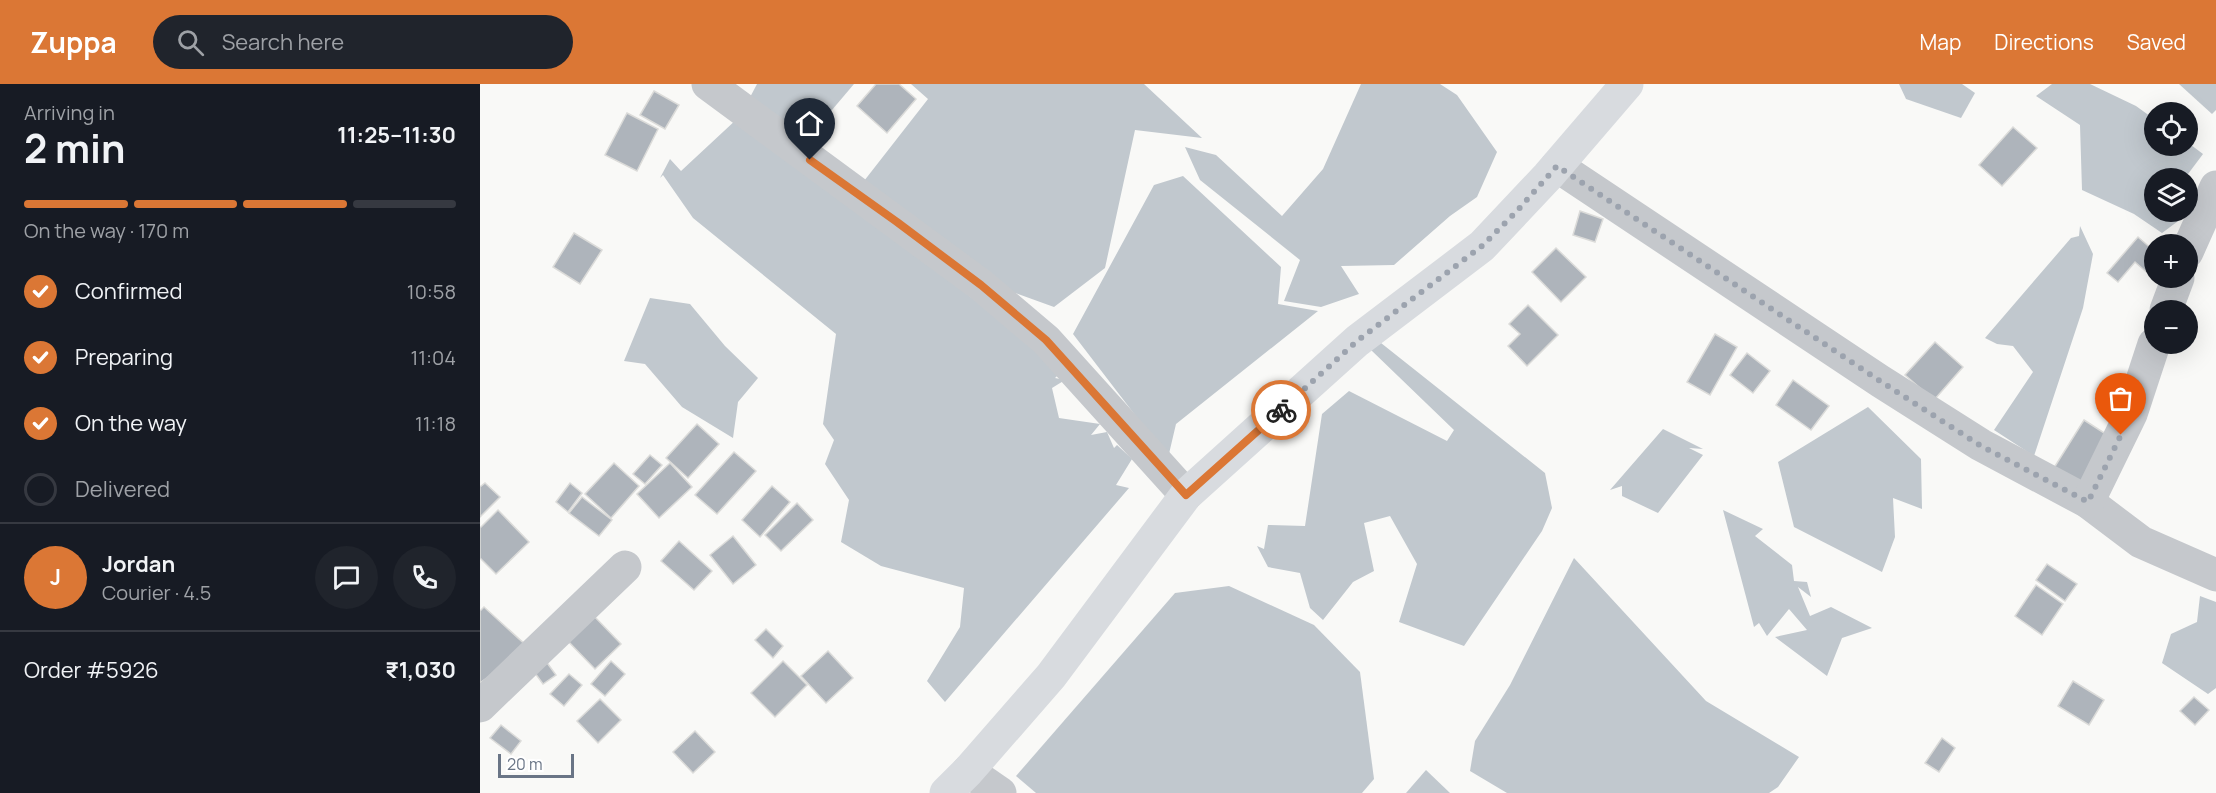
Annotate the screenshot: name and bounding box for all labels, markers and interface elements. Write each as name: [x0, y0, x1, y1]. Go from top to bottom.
search box: [153, 15, 573, 69]
text: Zuppa: [30, 23, 117, 61]
icon: search: [174, 26, 207, 59]
text: Search here: [222, 27, 344, 57]
text: Map: [1920, 28, 1961, 56]
text: Directions: [1994, 28, 2094, 56]
text: Saved: [2127, 28, 2186, 56]
pin: [784, 98, 835, 160]
text: Arriving in: [24, 99, 115, 126]
map controls: [2144, 102, 2198, 354]
button: locate: [2144, 102, 2198, 156]
icon: home: [793, 107, 826, 140]
text: 11:25–11:30: [337, 120, 456, 150]
text: 2 min: [24, 121, 125, 175]
button: layers: [2144, 168, 2198, 222]
text: On the way · 170 m: [24, 217, 189, 244]
button: +: [2144, 234, 2198, 288]
icon: check: [24, 275, 57, 308]
text: Confirmed: [75, 276, 183, 306]
text: 10:58: [407, 278, 456, 305]
button: −: [2144, 300, 2198, 354]
icon: check: [24, 341, 57, 374]
text: Preparing: [75, 342, 173, 372]
text: 11:04: [410, 344, 456, 371]
pin: [2095, 373, 2146, 435]
courier: [1251, 380, 1311, 440]
icon: bag: [2104, 382, 2137, 415]
icon: bike: [1265, 394, 1298, 427]
icon: check: [24, 407, 57, 440]
text: On the way: [75, 408, 187, 438]
text: 11:18: [415, 410, 456, 437]
text: Delivered: [75, 474, 170, 504]
button: chat: [315, 546, 378, 609]
button: phone: [393, 546, 456, 609]
text: Jordan: [102, 549, 175, 579]
text: J: [50, 562, 61, 592]
text: Courier · 4.5: [102, 579, 211, 606]
text: Order #5926: [24, 655, 159, 685]
text: ₹1,030: [385, 655, 456, 685]
scale bar: [498, 751, 574, 778]
text: 20 m: [507, 753, 543, 775]

